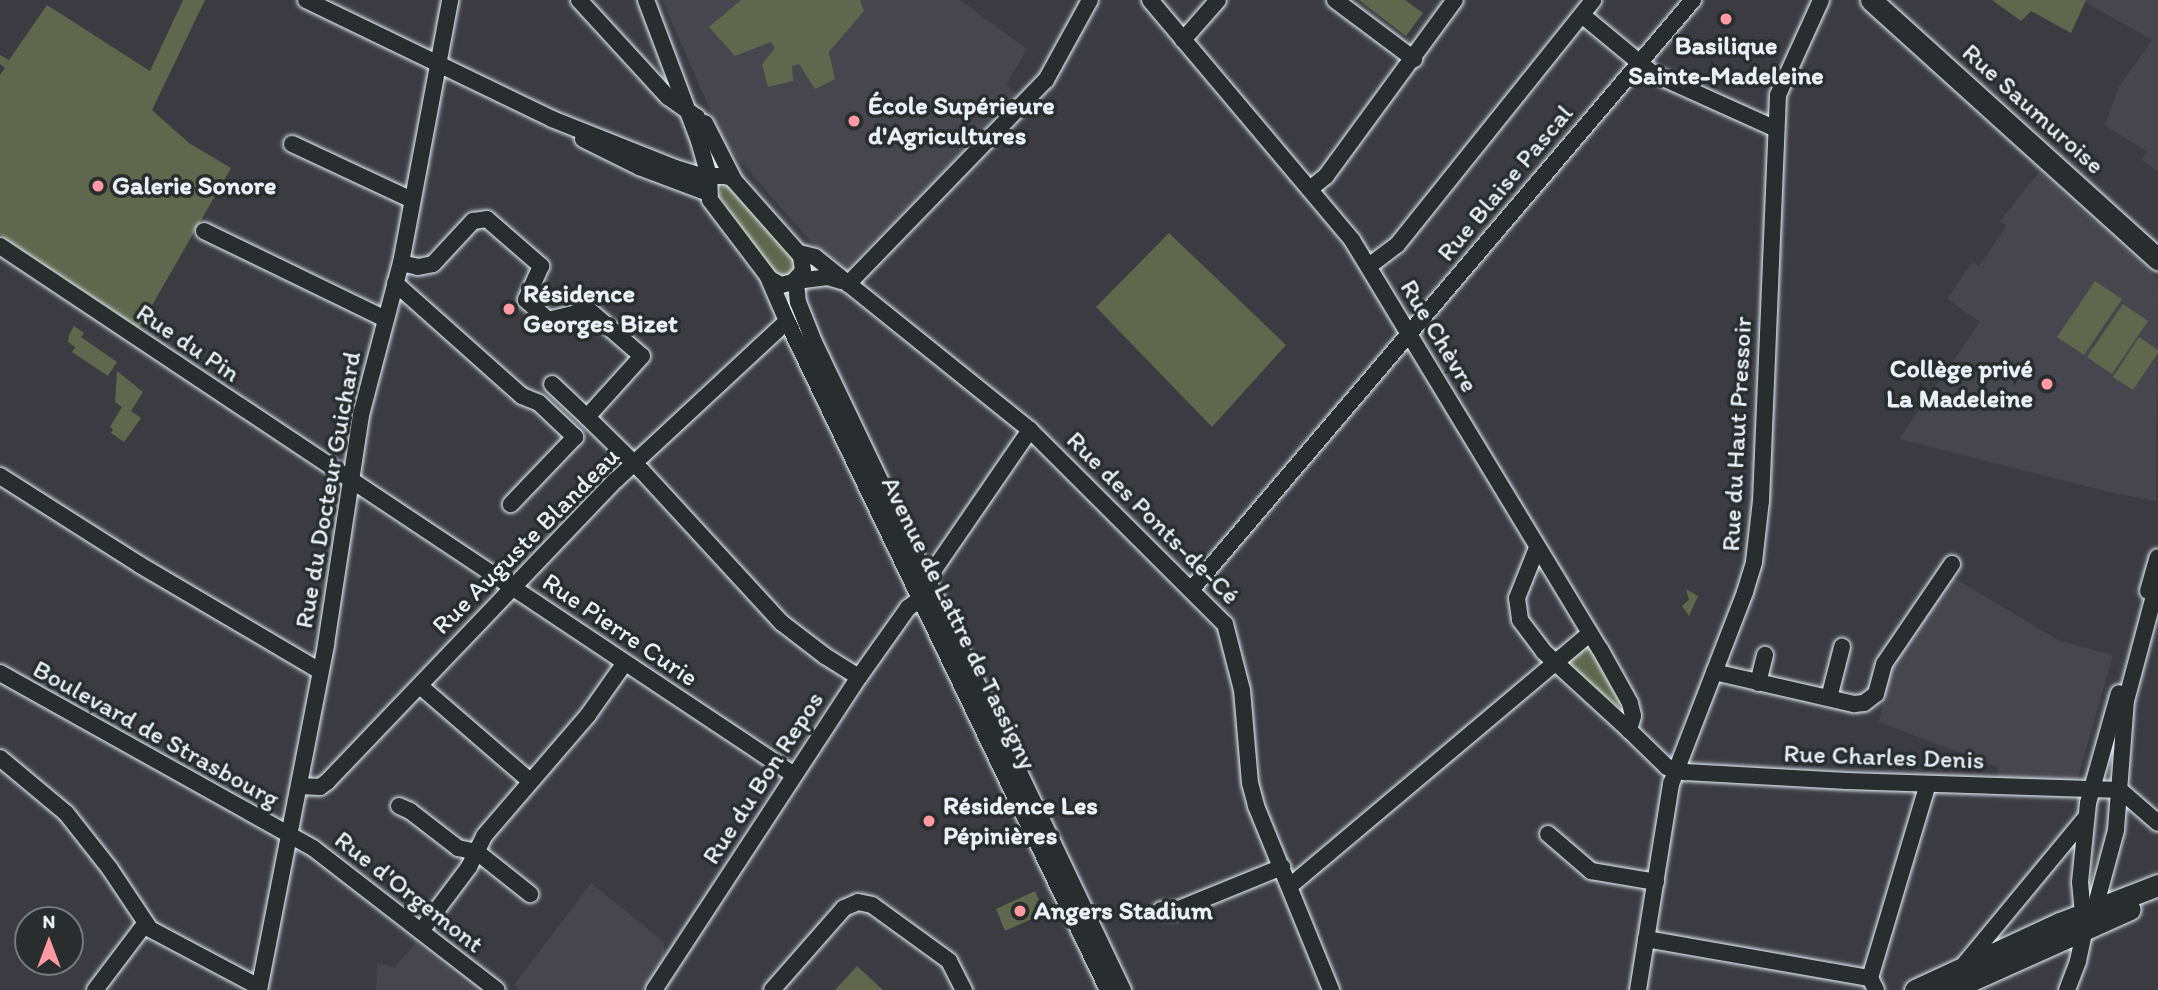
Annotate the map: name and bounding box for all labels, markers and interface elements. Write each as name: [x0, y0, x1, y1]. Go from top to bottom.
marker: Basilique Sainte-Madeleine: [1718, 11, 1734, 27]
place label: Basilique Sainte-Madeleine: [1628, 30, 1824, 92]
street label: Rue Saumuroise: [1955, 37, 2111, 181]
place label: École Supérieure d'Agricultures: [868, 90, 1055, 152]
street label: Rue Blaise Pascal: [1431, 99, 1579, 267]
marker: École Supérieure d'Agricultures: [846, 113, 862, 129]
place label: Galerie Sonore: [112, 170, 276, 202]
marker: Galerie Sonore: [90, 178, 106, 194]
street label: Rue Chèvre: [1393, 274, 1485, 398]
place label: Résidence Georges Bizet: [523, 278, 678, 340]
street label: Rue du Pin: [130, 297, 246, 389]
marker: Résidence Georges Bizet: [501, 301, 517, 317]
street label: Rue du Haut Pressoir: [1715, 316, 1759, 552]
street label: Rue du Docteur Guichard: [288, 349, 368, 631]
place label: Collège privé La Madeleine: [1886, 353, 2033, 414]
marker: Collège privé La Madeleine: [2039, 376, 2055, 392]
street label: Rue des Ponts-de-Cé: [1060, 425, 1246, 611]
street label: Rue Auguste Blandeau: [426, 441, 626, 641]
street label: Avenue de Lattre de Tassigny: [875, 472, 1043, 774]
street label: Rue Pierre Curie: [536, 566, 704, 694]
street label: Boulevard de Strasbourg: [28, 653, 284, 815]
street label: Rue du Bon Repos: [695, 686, 831, 870]
street label: Rue Charles Denis: [1783, 738, 1985, 776]
place label: Résidence Les Pépinières: [943, 790, 1098, 852]
marker: Résidence Les Pépinières: [921, 813, 937, 829]
street label: Rue d'Orgemont: [328, 824, 490, 960]
place label: Angers Stadium: [1034, 895, 1214, 927]
marker: Angers Stadium: [1012, 903, 1028, 919]
north arrow: [14, 906, 84, 976]
text: N: [43, 910, 55, 933]

